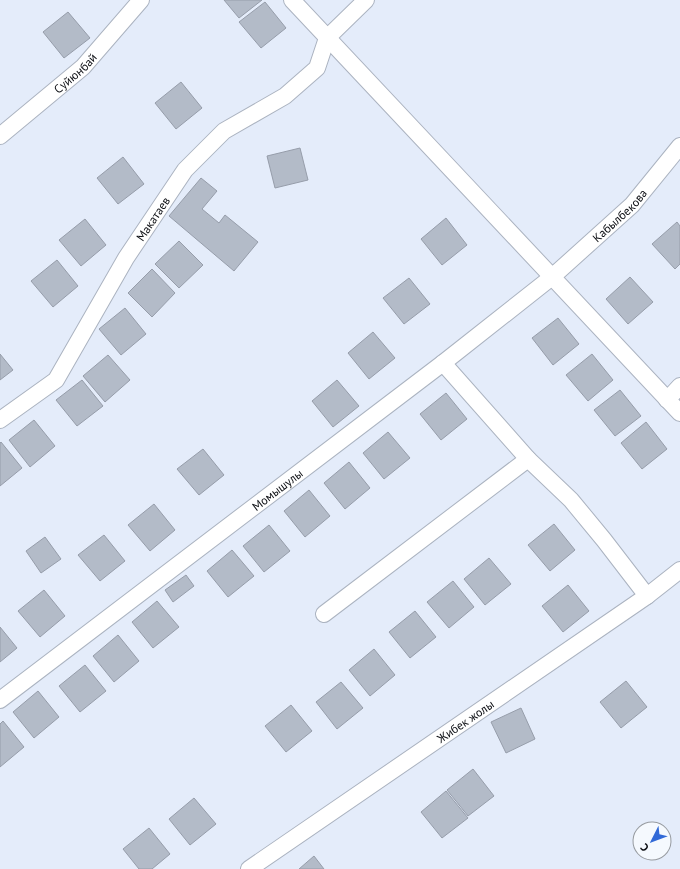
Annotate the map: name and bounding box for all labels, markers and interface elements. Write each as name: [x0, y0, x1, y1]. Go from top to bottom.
street label: Суйюнбай: [50, 50, 100, 96]
street label: Кабылбекова: [589, 185, 650, 245]
street label: Макатаев: [132, 194, 173, 243]
street label: Момышулы: [249, 465, 305, 513]
street label: Жибек жолы: [433, 696, 496, 746]
north arrow: [632, 821, 672, 861]
text: С: [637, 841, 652, 855]

